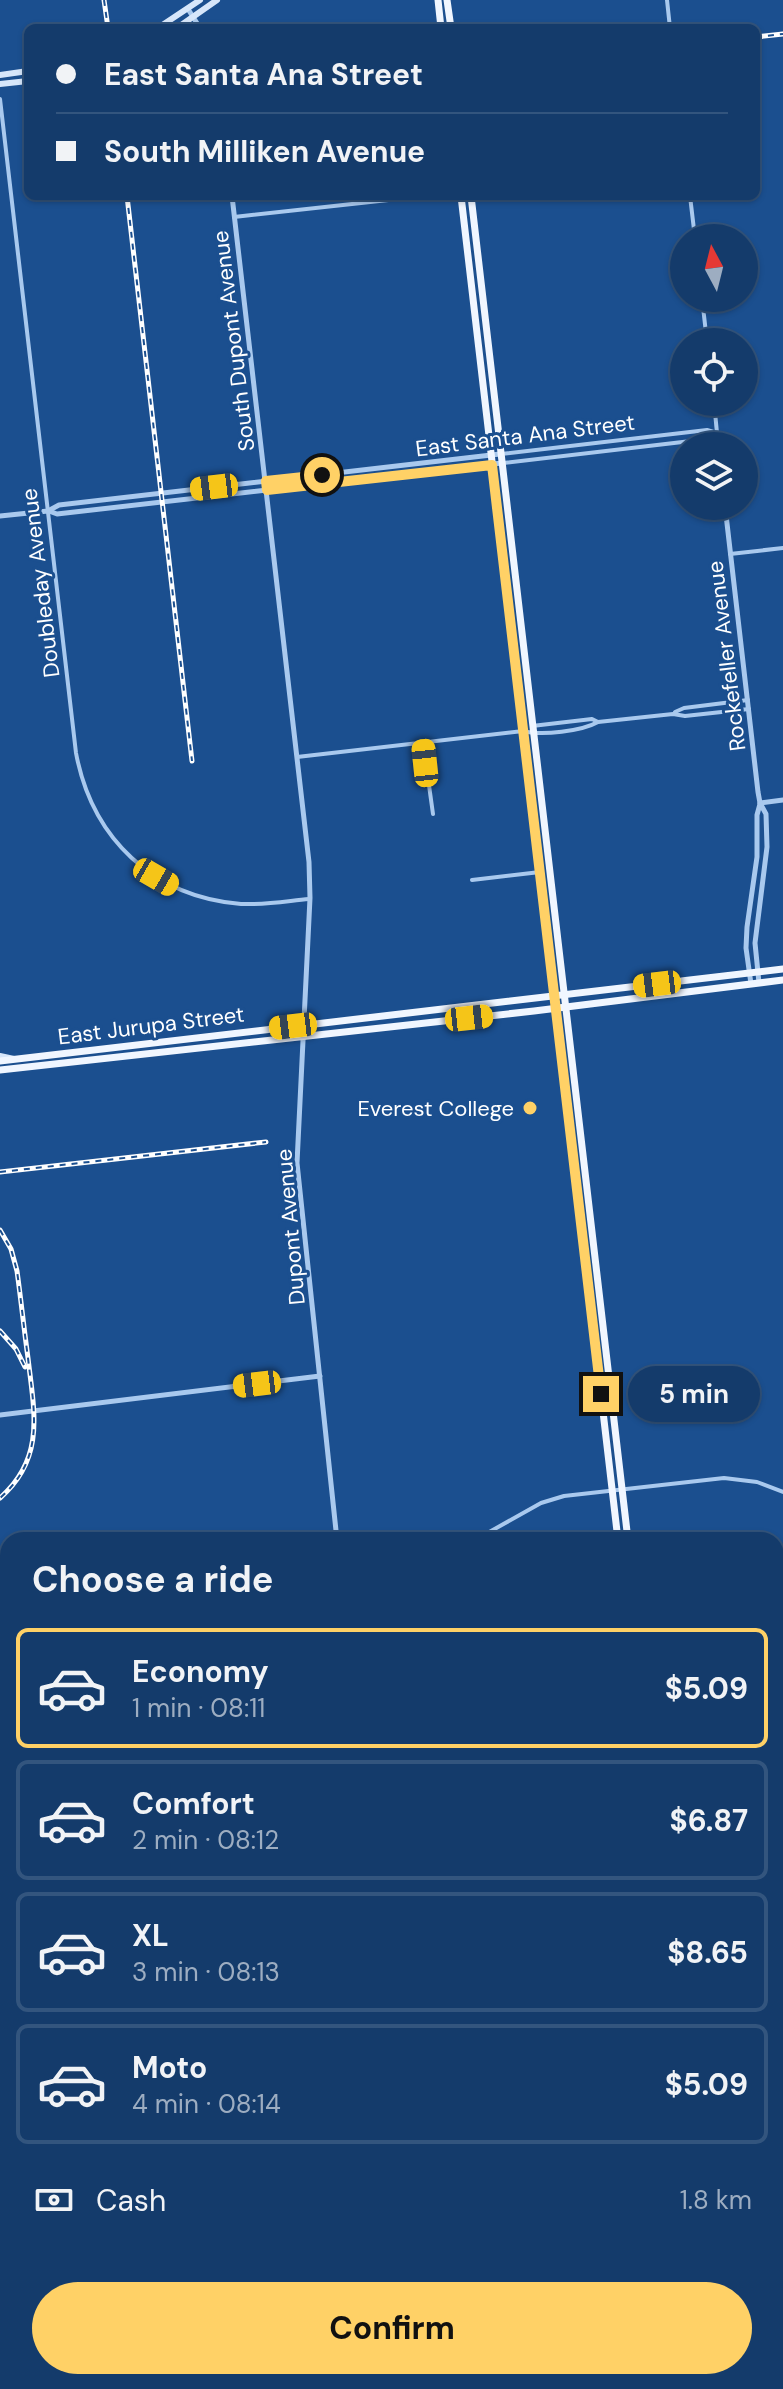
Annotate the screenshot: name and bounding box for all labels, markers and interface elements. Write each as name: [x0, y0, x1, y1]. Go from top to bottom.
text: East Santa Ana Street: [104, 55, 423, 94]
text: South Milliken Avenue: [104, 132, 425, 171]
north arrow: [670, 224, 758, 312]
map controls: [670, 224, 758, 520]
street label: South Dupont Avenue: [206, 229, 261, 453]
button: locate: [670, 328, 758, 416]
street label: East Santa Ana Street: [414, 408, 636, 463]
button: layers: [670, 432, 758, 520]
route start: [304, 457, 340, 493]
car: [189, 472, 239, 502]
street label: Doubleday Avenue: [15, 487, 66, 679]
street label: Rockefeller Avenue: [700, 559, 753, 753]
car: [411, 738, 439, 788]
car: [129, 855, 183, 899]
car: [632, 969, 682, 999]
street label: East Jurupa Street: [56, 1000, 246, 1051]
car: [444, 1004, 494, 1032]
car: [268, 1011, 318, 1041]
place label: Everest College: [357, 1094, 514, 1123]
marker: Everest College: [521, 1099, 539, 1117]
street label: Dupont Avenue: [269, 1148, 312, 1306]
callout: 5 min: [629, 1366, 761, 1422]
car: [232, 1369, 282, 1399]
route end: [583, 1376, 619, 1412]
text: 5 min: [659, 1377, 729, 1411]
text: Choose a ride: [32, 1556, 273, 1603]
icon: car: [36, 1652, 108, 1724]
text: Economy: [132, 1652, 269, 1691]
text: $5.09: [665, 1669, 748, 1708]
text: 1 min · 08:11: [132, 1691, 265, 1725]
icon: car: [36, 1784, 108, 1856]
text: Comfort: [132, 1784, 255, 1823]
text: $6.87: [670, 1801, 748, 1840]
text: 2 min · 08:12: [132, 1823, 279, 1857]
icon: car: [36, 1916, 108, 1988]
text: XL: [132, 1916, 169, 1955]
text: $8.65: [667, 1933, 748, 1972]
text: 3 min · 08:13: [132, 1955, 280, 1989]
icon: car: [36, 2048, 108, 2120]
text: Moto: [132, 2048, 207, 2087]
text: $5.09: [665, 2065, 748, 2104]
text: 4 min · 08:14: [132, 2087, 281, 2121]
icon: cash: [32, 2178, 76, 2222]
text: Cash: [96, 2181, 166, 2220]
text: 1.8 km: [680, 2183, 752, 2217]
button: Confirm: [32, 2282, 752, 2374]

